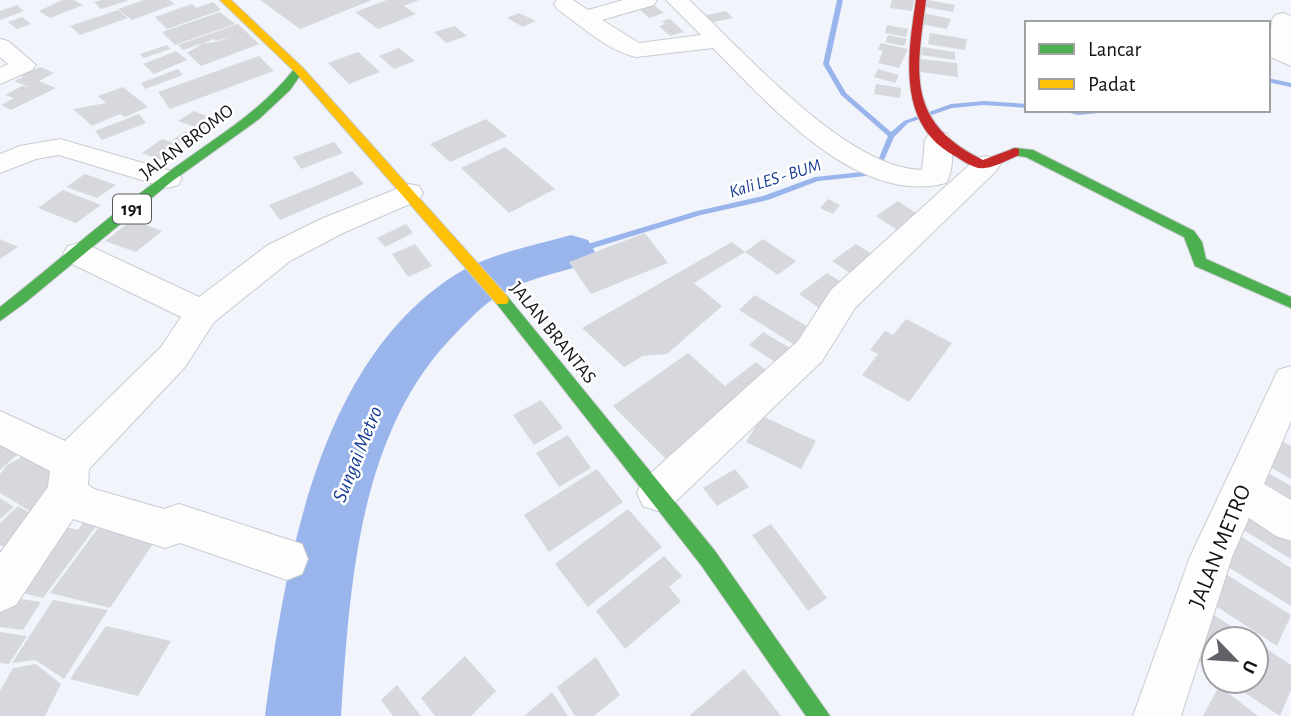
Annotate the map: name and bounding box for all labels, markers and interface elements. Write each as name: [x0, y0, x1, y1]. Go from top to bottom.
legend: [1025, 21, 1270, 112]
text: Lancar: [1088, 39, 1141, 60]
text: Padat: [1088, 74, 1136, 95]
street label: JALAN BROMO: [137, 101, 237, 183]
water label: Kali LES - BUM: [727, 156, 823, 201]
road number: 191: [113, 194, 151, 224]
street label: JALAN BRANTAS: [506, 279, 599, 387]
water label: Sungai Metro: [329, 403, 386, 505]
street label: JALAN METRO: [1185, 482, 1255, 611]
north arrow: [1200, 625, 1270, 695]
text: U: [1238, 657, 1260, 676]

